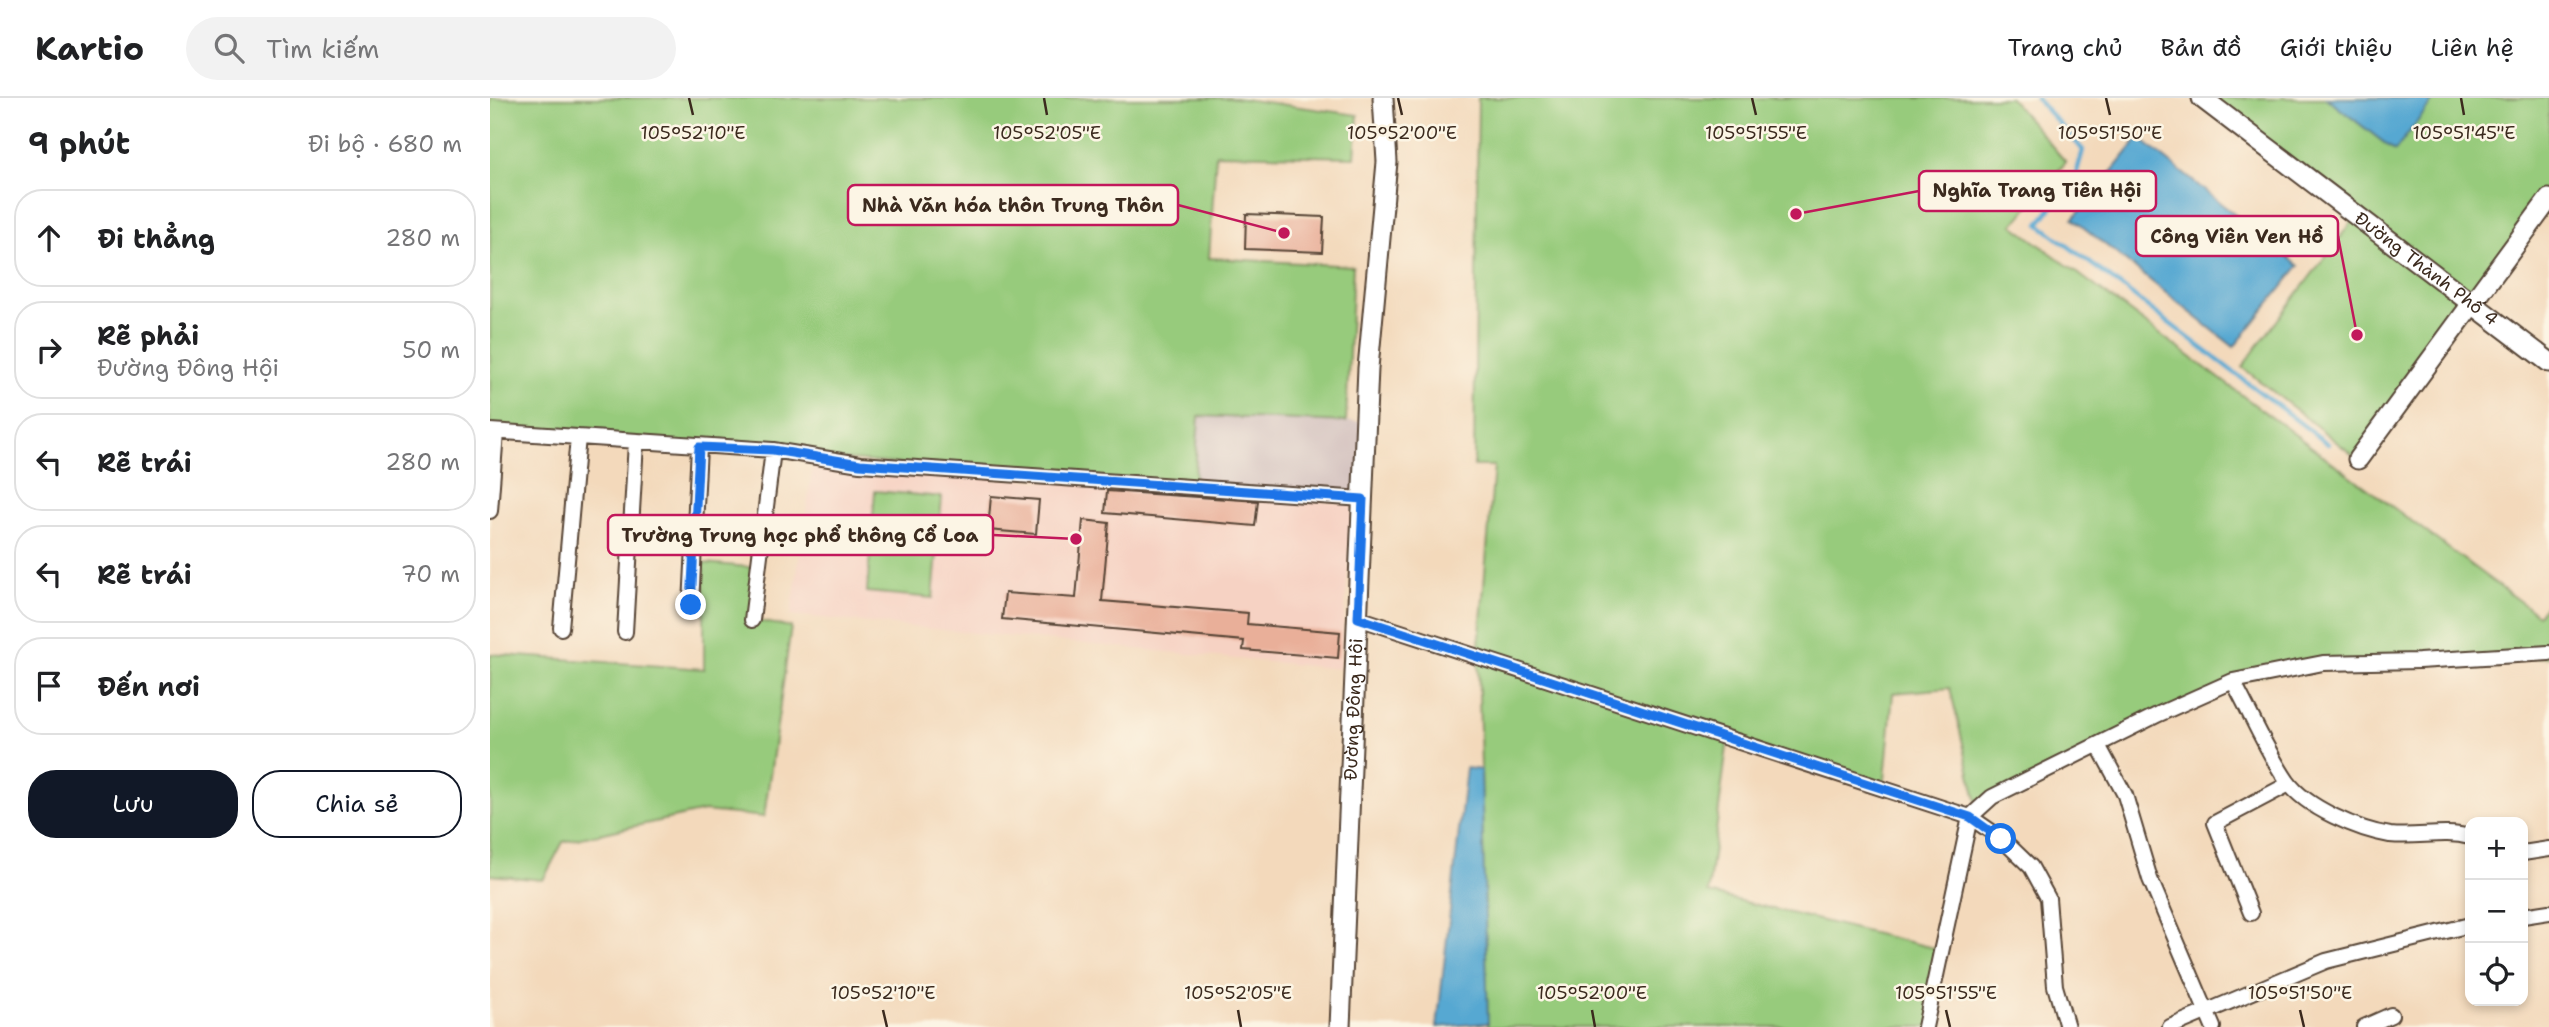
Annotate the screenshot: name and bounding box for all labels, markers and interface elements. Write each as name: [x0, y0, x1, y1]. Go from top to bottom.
search box: [186, 17, 676, 80]
text: Kartio: [35, 26, 144, 71]
icon: search: [210, 29, 248, 67]
text: Tìm kiếm: [266, 31, 379, 66]
text: Trang chủ: [2008, 32, 2123, 64]
text: Bản đồ: [2161, 32, 2242, 64]
text: Giới thiệu: [2280, 32, 2393, 64]
text: Liên hệ: [2431, 32, 2514, 64]
text: 105°52'10"E: [640, 121, 746, 145]
text: 105°52'05"E: [993, 121, 1101, 145]
text: 105°52'00"E: [1347, 121, 1457, 145]
text: 105°51'55"E: [1705, 121, 1807, 145]
text: 105°51'50"E: [2058, 121, 2162, 145]
text: 105°51'45"E: [2413, 121, 2515, 145]
text: 9 phút: [28, 123, 130, 164]
text: Đi bộ · 680 m: [308, 129, 462, 159]
callout: Nghĩa Trang Tiên Hội: [1919, 171, 2156, 211]
text: Nghĩa Trang Tiên Hội: [1932, 178, 2142, 203]
callout: Nhà Văn hóa thôn Trung Thôn: [848, 185, 1178, 225]
text: Nhà Văn hóa thôn Trung Thôn: [862, 193, 1164, 218]
street label: Đường Thành Phố 4: [2350, 206, 2503, 331]
callout: Công Viên Ven Hồ: [2136, 216, 2338, 256]
icon: ahead: [30, 219, 68, 257]
text: Đi thẳng: [97, 221, 215, 256]
text: 280 m: [385, 223, 460, 253]
text: Công Viên Ven Hồ: [2150, 224, 2324, 249]
text: Rẽ phải: [97, 318, 199, 353]
icon: right: [30, 331, 68, 369]
text: 50 m: [402, 335, 460, 365]
text: Đường Đông Hội: [97, 353, 279, 383]
icon: left: [30, 443, 68, 481]
text: Rẽ trái: [97, 445, 192, 480]
text: 280 m: [385, 447, 460, 477]
callout: Trường Trung học phổ thông Cổ Loa: [608, 515, 993, 555]
text: Trường Trung học phổ thông Cổ Loa: [622, 523, 979, 548]
icon: left: [30, 555, 68, 593]
text: Rẽ trái: [97, 557, 192, 592]
text: 70 m: [401, 559, 460, 589]
route end: [675, 589, 706, 620]
street label: Đường Đông Hội: [1338, 638, 1369, 781]
icon: arrive: [30, 667, 68, 705]
text: Đến nơi: [97, 669, 200, 704]
button: Lưu: [28, 770, 238, 838]
button: Chia sẻ: [252, 770, 462, 838]
map controls: [2465, 817, 2528, 1006]
button: +: [2465, 817, 2528, 880]
route start: [1985, 823, 2016, 854]
button: −: [2465, 880, 2528, 943]
button: locate: [2465, 943, 2528, 1006]
text: 105°52'10"E: [830, 981, 936, 1005]
text: 105°52'05"E: [1184, 981, 1292, 1005]
text: 105°52'00"E: [1537, 981, 1647, 1005]
text: 105°51'55"E: [1895, 981, 1997, 1005]
text: 105°51'50"E: [2248, 981, 2352, 1005]

